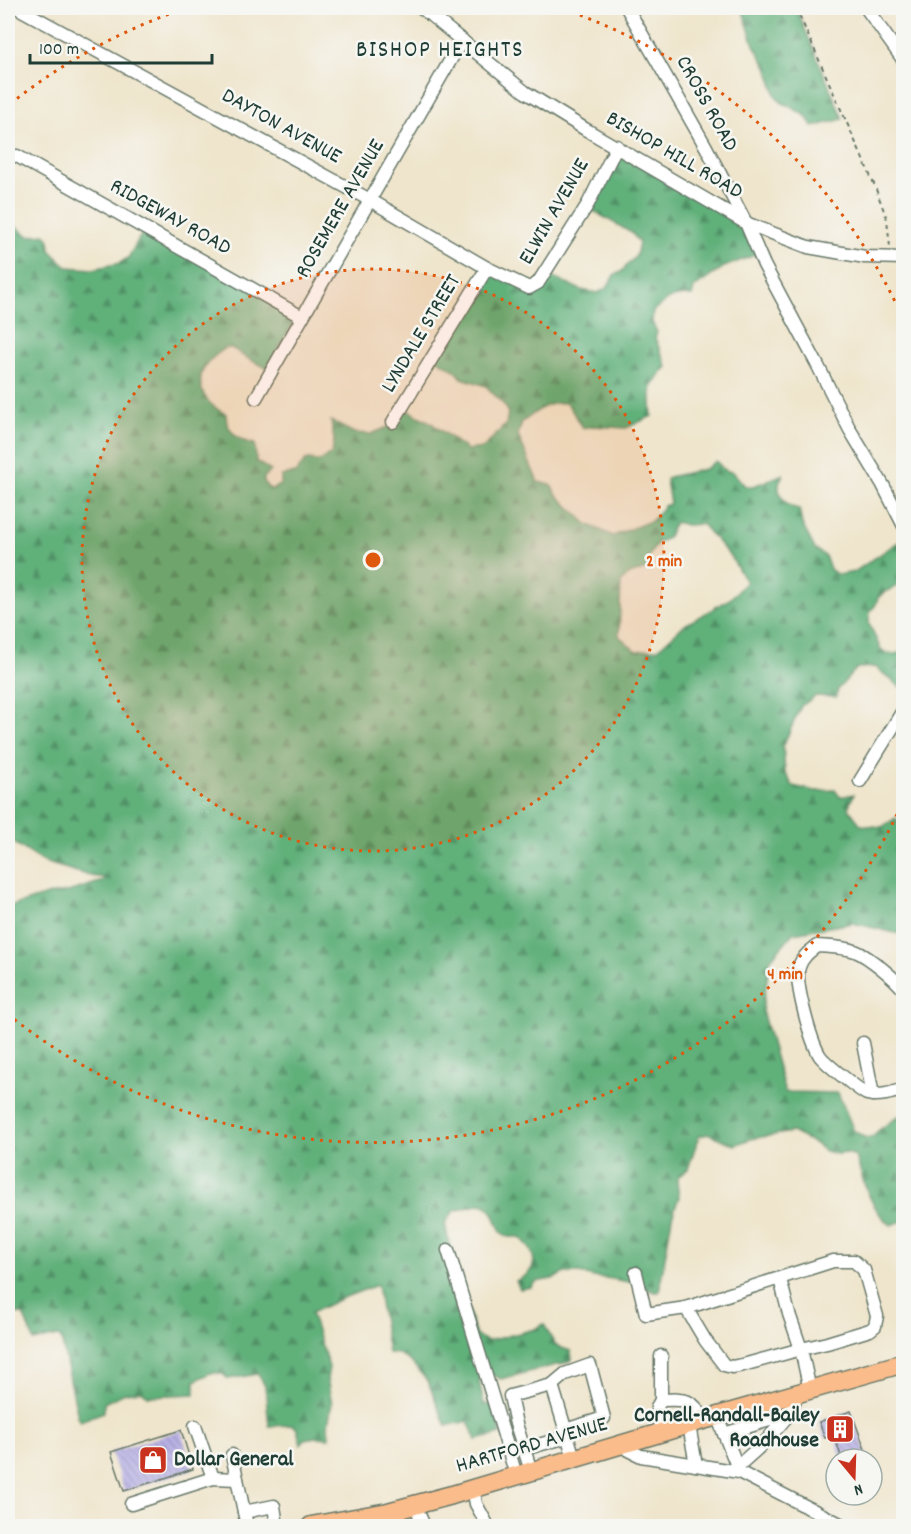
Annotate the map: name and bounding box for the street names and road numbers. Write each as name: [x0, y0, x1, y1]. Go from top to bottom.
street label: CROSS ROAD: [667, 50, 745, 158]
street label: DAYTON AVENUE: [215, 81, 347, 173]
street label: BISHOP HILL ROAD: [600, 104, 748, 208]
street label: ROSEMERE AVENUE: [289, 134, 393, 284]
street label: ELWIN AVENUE: [512, 153, 598, 271]
street label: RIDGEWAY ROAD: [104, 172, 236, 264]
street label: LYNDALE STREET: [374, 269, 470, 399]
street label: HARTFORD AVENUE: [453, 1410, 611, 1482]

